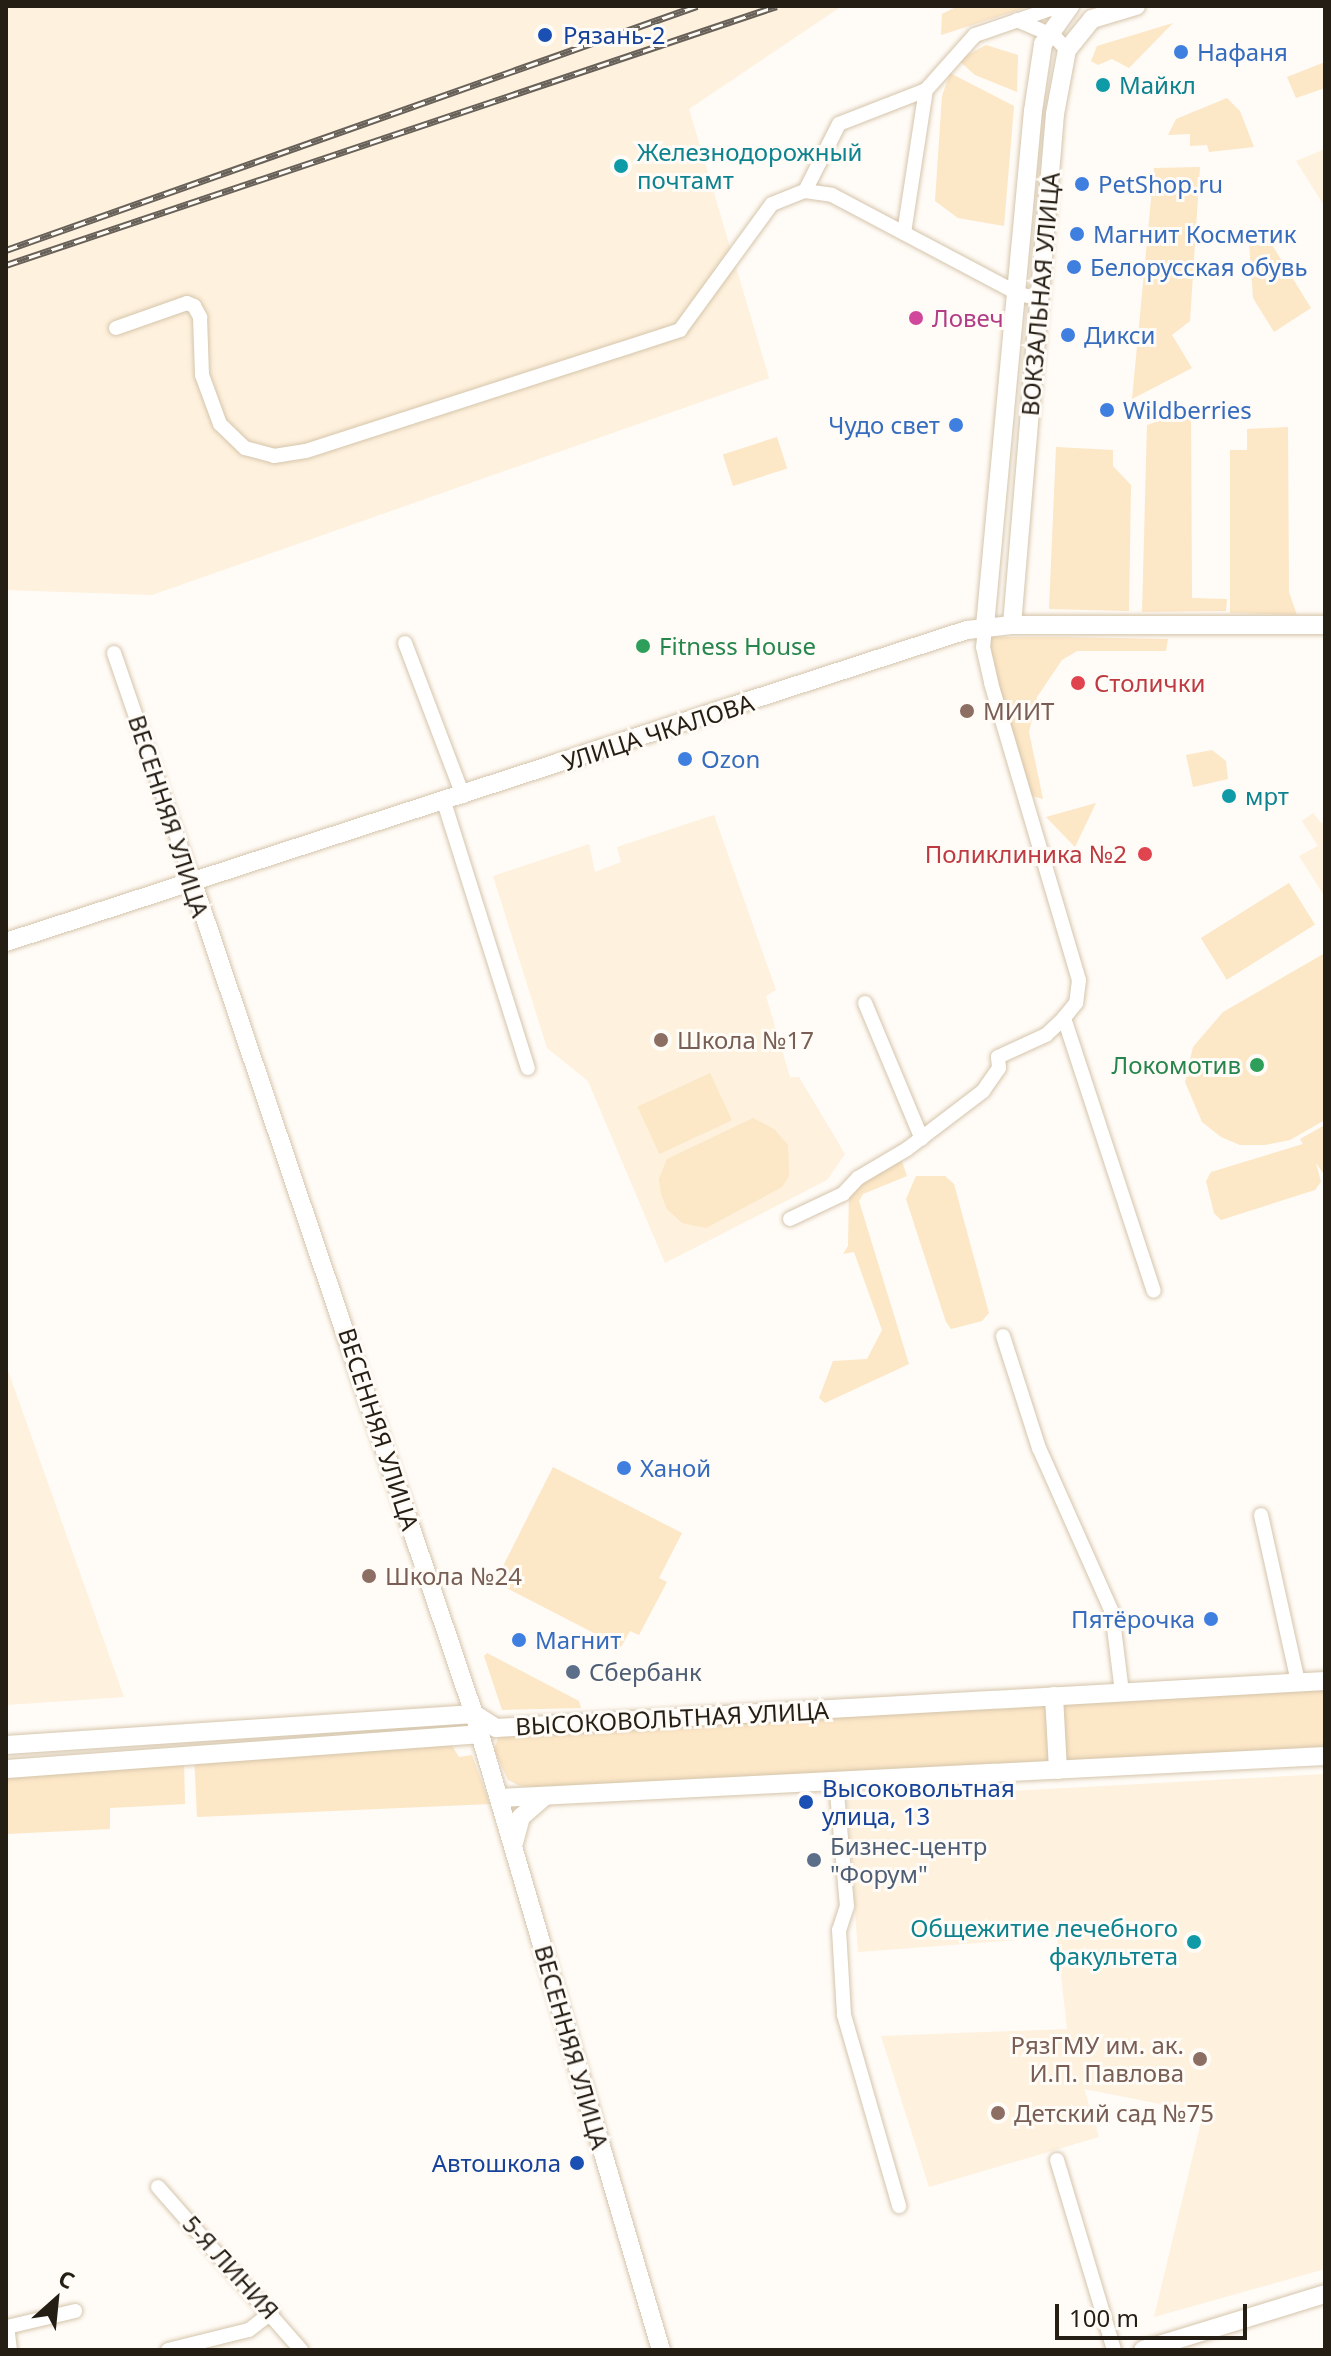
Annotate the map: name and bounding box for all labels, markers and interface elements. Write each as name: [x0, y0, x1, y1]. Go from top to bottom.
place label: Рязань-2: [563, 21, 665, 49]
marker: Рязань-2: [534, 24, 556, 46]
place label: Нафаня: [1197, 38, 1288, 66]
marker: Нафаня: [1172, 43, 1190, 61]
place label: Майкл: [1119, 71, 1196, 99]
marker: Майкл: [1094, 76, 1112, 94]
place label: Железнодорожный почтамт: [637, 138, 863, 194]
marker: Железнодорожный почтамт: [612, 157, 630, 175]
place label: PetShop.ru: [1098, 170, 1223, 198]
street label: ВОКЗАЛЬНАЯ УЛИЦА: [1015, 171, 1065, 417]
marker: PetShop.ru: [1073, 175, 1091, 193]
place label: Магнит Косметик: [1093, 220, 1296, 248]
marker: Магнит Косметик: [1068, 225, 1086, 243]
place label: Белорусская обувь: [1090, 253, 1307, 281]
marker: Белорусская обувь: [1065, 258, 1083, 276]
place label: Ловеч: [932, 304, 1004, 332]
marker: Ловеч: [907, 309, 925, 327]
place label: Дикси: [1084, 321, 1155, 349]
marker: Дикси: [1059, 326, 1077, 344]
place label: Wildberries: [1123, 396, 1252, 424]
marker: Wildberries: [1098, 401, 1116, 419]
place label: Чудо свет: [828, 411, 940, 439]
marker: Чудо свет: [947, 416, 965, 434]
place label: Fitness House: [659, 632, 816, 660]
marker: Fitness House: [634, 637, 652, 655]
place label: Столички: [1094, 669, 1205, 697]
marker: Столички: [1069, 674, 1087, 692]
street label: УЛИЦА ЧКАЛОВА: [559, 688, 757, 776]
place label: МИИТ: [983, 697, 1054, 725]
marker: МИИТ: [958, 702, 976, 720]
street label: ВЕСЕННЯЯ УЛИЦА: [123, 711, 215, 921]
place label: Ozon: [701, 745, 760, 773]
marker: Ozon: [676, 750, 694, 768]
place label: мрт: [1245, 782, 1289, 810]
marker: мрт: [1220, 787, 1238, 805]
place label: Поликлиника №2: [925, 840, 1127, 868]
marker: Поликлиника №2: [1134, 843, 1156, 865]
place label: Школа №17: [677, 1026, 814, 1054]
marker: Школа №17: [652, 1031, 670, 1049]
place label: Локомотив: [1111, 1051, 1241, 1079]
marker: Локомотив: [1248, 1056, 1266, 1074]
street label: ВЕСЕННЯЯ УЛИЦА: [333, 1324, 425, 1534]
place label: Ханой: [640, 1454, 711, 1482]
marker: Ханой: [615, 1459, 633, 1477]
place label: Школа №24: [385, 1562, 522, 1590]
marker: Школа №24: [360, 1567, 378, 1585]
place label: Пятёрочка: [1071, 1605, 1195, 1633]
marker: Пятёрочка: [1202, 1610, 1220, 1628]
place label: Магнит: [535, 1626, 621, 1654]
marker: Магнит: [510, 1631, 528, 1649]
place label: Сбербанк: [589, 1658, 702, 1686]
marker: Сбербанк: [564, 1663, 582, 1681]
street label: ВЫСОКОВОЛЬТНАЯ УЛИЦА: [514, 1695, 830, 1741]
place label: Высоковольтная улица, 13: [822, 1774, 1015, 1830]
marker: Высоковольтная улица, 13: [797, 1793, 815, 1811]
place label: Бизнес-центр "Форум": [830, 1832, 987, 1888]
marker: Бизнес-центр "Форум": [805, 1851, 823, 1869]
place label: Общежитие лечебного факультета: [910, 1914, 1178, 1970]
marker: Общежитие лечебного факультета: [1185, 1933, 1203, 1951]
street label: ВЕСЕННЯЯ УЛИЦА: [529, 1942, 615, 2152]
place label: РязГМУ им. ак. И.П. Павлова: [1011, 2031, 1184, 2087]
marker: РязГМУ им. ак. И.П. Павлова: [1191, 2050, 1209, 2068]
place label: Детский сад №75: [1014, 2099, 1214, 2127]
marker: Детский сад №75: [989, 2104, 1007, 2122]
place label: Автошкола: [432, 2149, 561, 2177]
marker: Автошкола: [568, 2154, 586, 2172]
street label: 5-Я ЛИНИЯ: [177, 2209, 285, 2325]
north arrow: [16, 2260, 96, 2340]
text: С: [54, 2262, 80, 2295]
scale bar: [1059, 2288, 1251, 2338]
text: 100 m: [1069, 2301, 1139, 2334]

